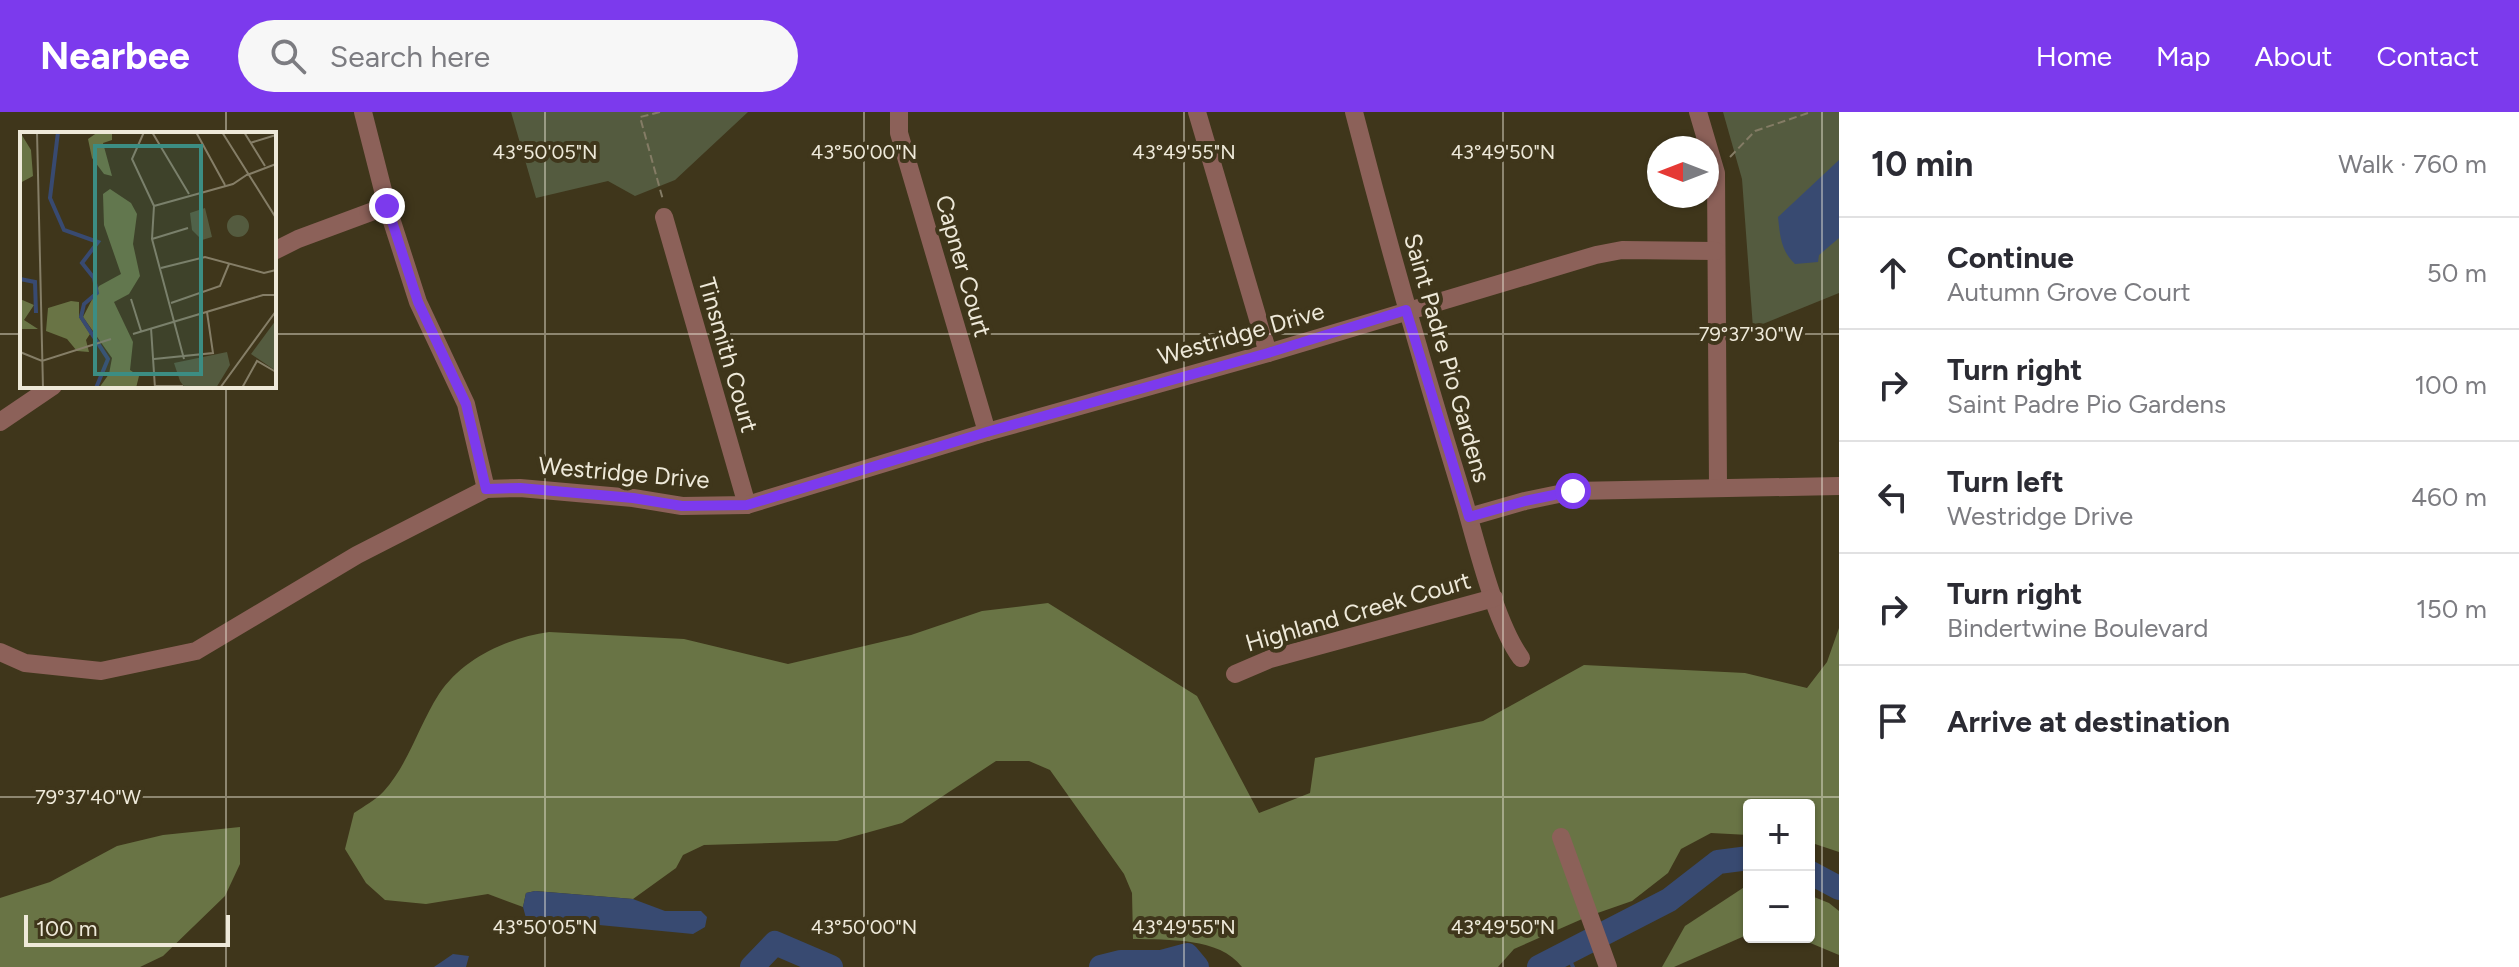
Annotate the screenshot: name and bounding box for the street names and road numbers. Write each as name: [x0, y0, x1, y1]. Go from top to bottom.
street label: Capner Court: [929, 192, 998, 340]
street label: Saint Padre Pio Gardens: [1398, 230, 1497, 486]
street label: Tinsmith Court: [693, 274, 764, 436]
street label: Westridge Drive: [1154, 296, 1327, 371]
street label: Westridge Drive: [537, 451, 711, 494]
street label: Highland Creek Court: [1242, 565, 1474, 658]

